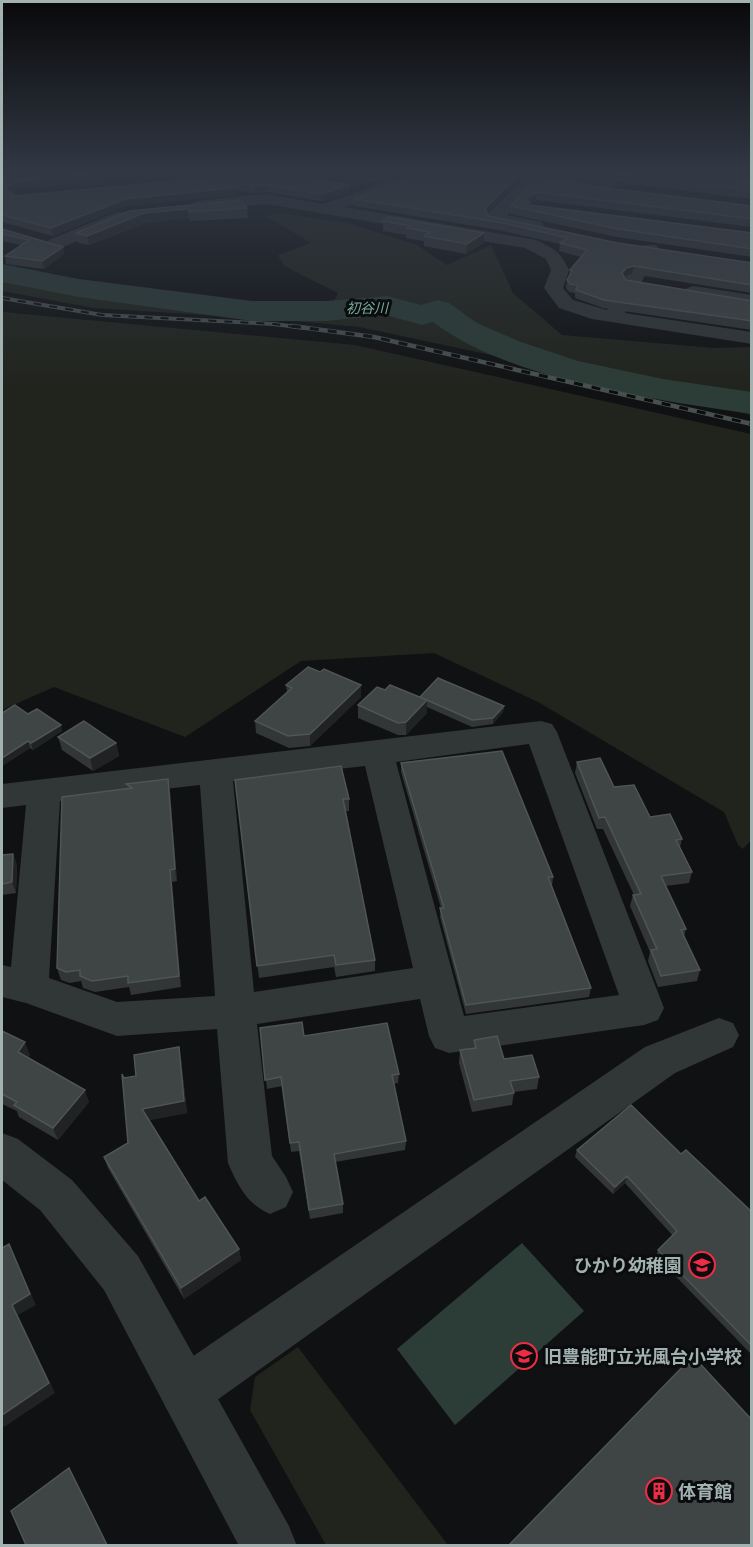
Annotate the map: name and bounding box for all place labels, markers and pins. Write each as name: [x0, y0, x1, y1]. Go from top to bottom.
school or university icon: ひかり幼稚園: [687, 1250, 717, 1280]
place label: ひかり幼稚園: [574, 1254, 682, 1276]
school or university icon: 旧豊能町立光風台小学校: [509, 1341, 539, 1371]
place label: 旧豊能町立光風台小学校: [544, 1345, 742, 1367]
building icon: 体育館: [644, 1476, 674, 1506]
place label: 体育館: [678, 1480, 732, 1502]

